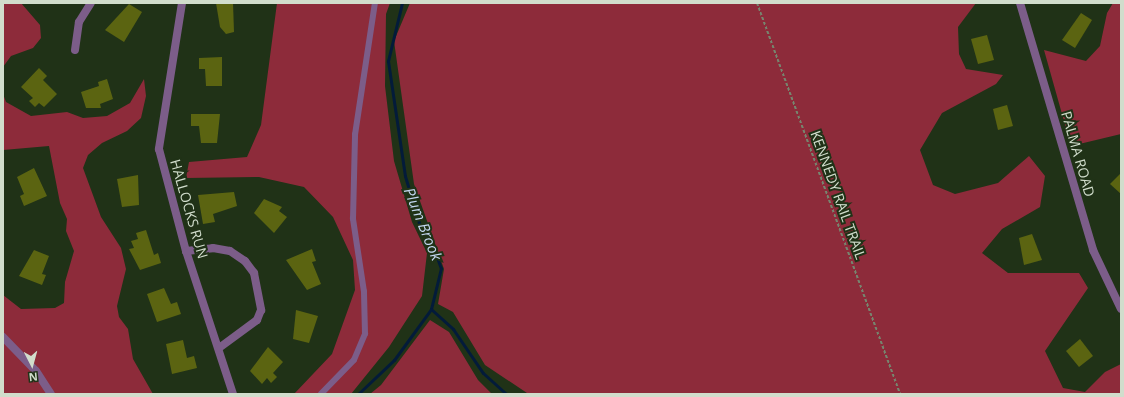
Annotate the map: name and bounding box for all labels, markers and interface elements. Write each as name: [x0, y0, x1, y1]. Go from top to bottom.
street label: PALMA ROAD: [1058, 109, 1098, 199]
street label: KENNEDY RAIL TRAIL: [807, 128, 869, 262]
street label: HALLOCKS RUN: [167, 157, 211, 261]
water label: Plum Brook: [400, 185, 446, 263]
north arrow: [12, 345, 52, 385]
text: N: [28, 370, 39, 385]

